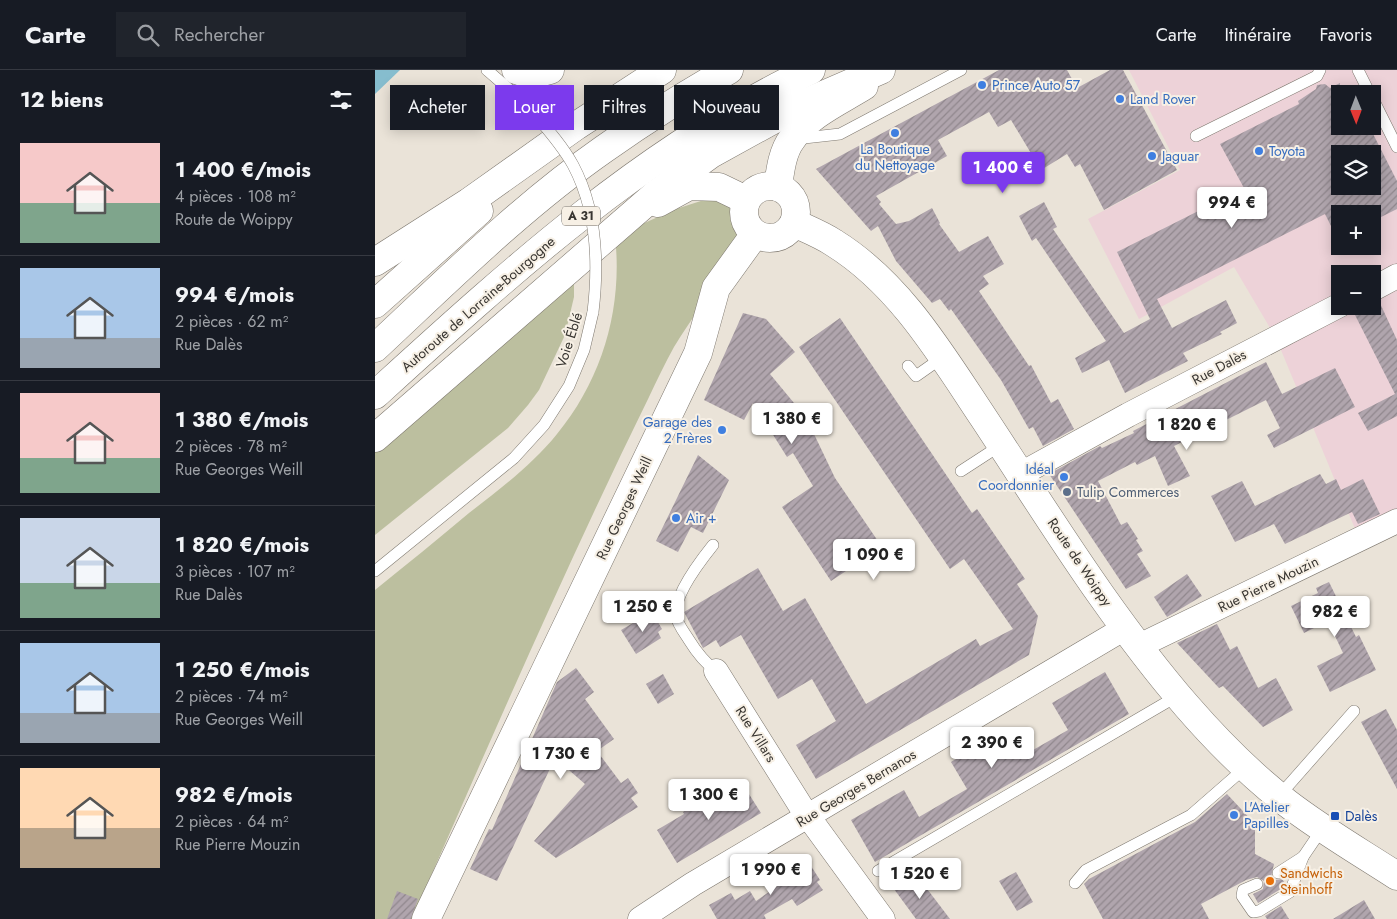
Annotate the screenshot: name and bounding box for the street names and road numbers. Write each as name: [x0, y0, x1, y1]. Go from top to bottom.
road number: A 31: [562, 206, 600, 226]
street label: Autoroute de Lorraine-Bourgogne: [397, 231, 559, 377]
street label: Voie Éblé: [551, 310, 587, 370]
street label: Rue Dalès: [1188, 344, 1250, 390]
street label: Rue Georges Weill: [591, 453, 657, 563]
street label: Route de Woippy: [1043, 514, 1118, 611]
street label: Rue Pierre Mouzin: [1214, 551, 1322, 617]
street label: Rue Villars: [731, 702, 781, 766]
street label: Rue Georges Bernanos: [792, 744, 920, 832]

